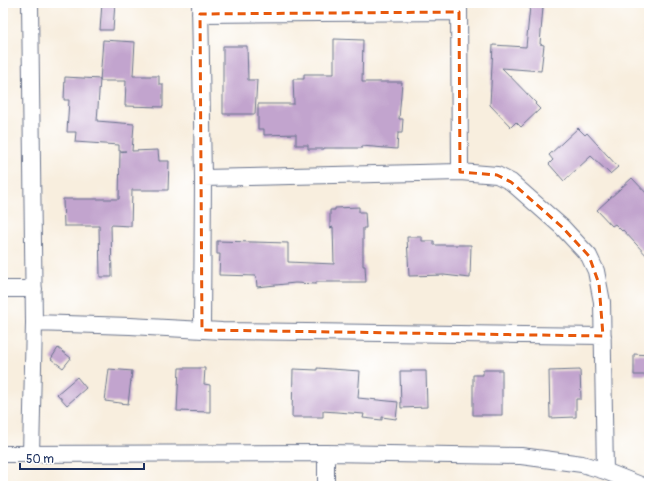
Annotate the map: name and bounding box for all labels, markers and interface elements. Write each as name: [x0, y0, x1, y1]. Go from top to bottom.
scale bar: [20, 445, 144, 471]
text: 50 m: [26, 452, 54, 467]

